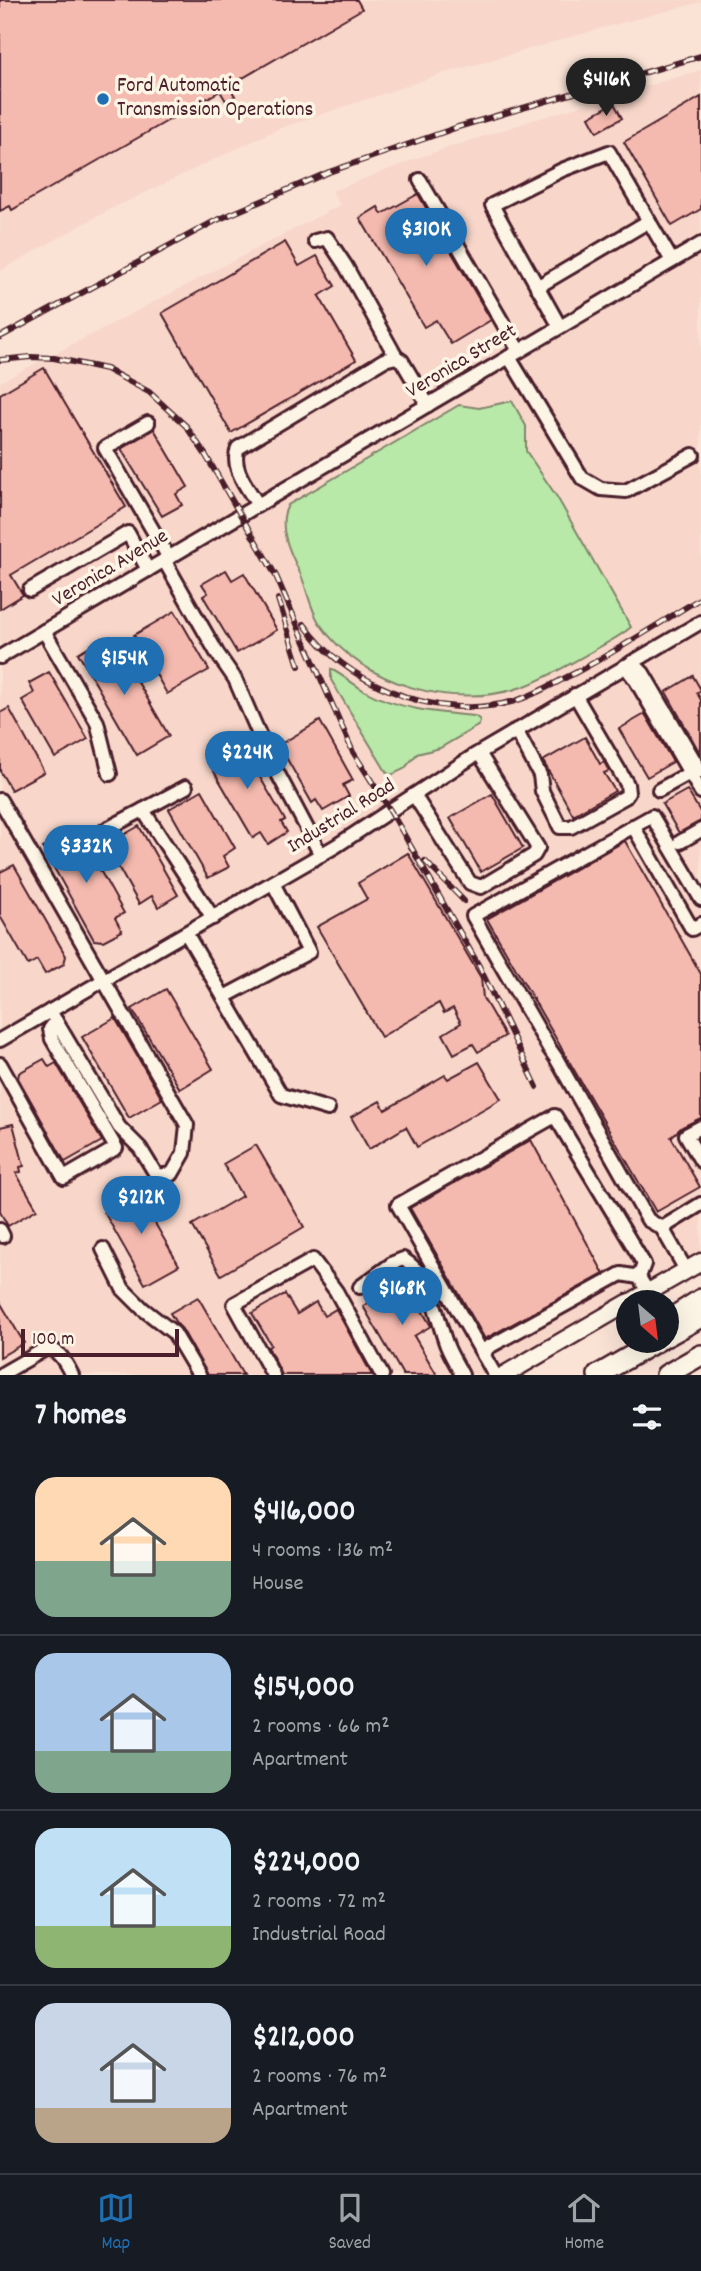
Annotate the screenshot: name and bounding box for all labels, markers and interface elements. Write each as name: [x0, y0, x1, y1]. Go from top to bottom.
pin: $416K: [557, 58, 655, 118]
text: $416K: [582, 64, 630, 97]
place label: Ford Automatic Transmission Operations: [117, 72, 313, 126]
marker: Ford Automatic Transmission Operations: [95, 91, 111, 107]
pin: $310K: [377, 208, 475, 268]
text: $310K: [401, 214, 451, 247]
street label: Veronica Street: [401, 317, 523, 407]
street label: Veronica Avenue: [47, 523, 175, 615]
pin: $154K: [75, 638, 173, 697]
text: $154K: [100, 643, 148, 676]
pin: $224K: [198, 732, 296, 791]
text: $224K: [221, 737, 273, 770]
street label: Industrial Road: [282, 772, 402, 862]
pin: $332K: [37, 826, 135, 885]
text: $332K: [60, 831, 112, 864]
pin: $212K: [92, 1176, 190, 1236]
text: $212K: [117, 1182, 165, 1215]
pin: $168K: [353, 1268, 451, 1327]
text: $168K: [378, 1273, 426, 1306]
north arrow: [616, 1290, 679, 1353]
map controls: [616, 1290, 679, 1353]
scale bar: [21, 1326, 178, 1358]
text: 100 m: [32, 1327, 74, 1354]
text: 7 homes: [35, 1396, 127, 1439]
icon: filters: [628, 1398, 666, 1436]
text: $416,000: [252, 1492, 356, 1535]
icon: home: [91, 1505, 175, 1589]
text: 4 rooms · 136 m²: [252, 1535, 393, 1568]
text: House: [252, 1568, 304, 1601]
text: $154,000: [252, 1668, 355, 1711]
icon: home: [91, 1681, 175, 1765]
text: 2 rooms · 66 m²: [252, 1711, 390, 1744]
text: Apartment: [252, 1744, 348, 1777]
text: $224,000: [252, 1843, 361, 1886]
icon: home: [91, 1856, 175, 1940]
text: 2 rooms · 72 m²: [252, 1886, 386, 1919]
text: Industrial Road: [252, 1919, 386, 1952]
text: $212,000: [252, 2018, 355, 2061]
icon: home: [91, 2031, 175, 2115]
text: 2 rooms · 76 m²: [252, 2061, 387, 2094]
text: Apartment: [252, 2094, 348, 2127]
tab: Map: [97, 2189, 135, 2258]
tab: Saved: [328, 2189, 371, 2258]
tab: Home: [565, 2189, 604, 2258]

